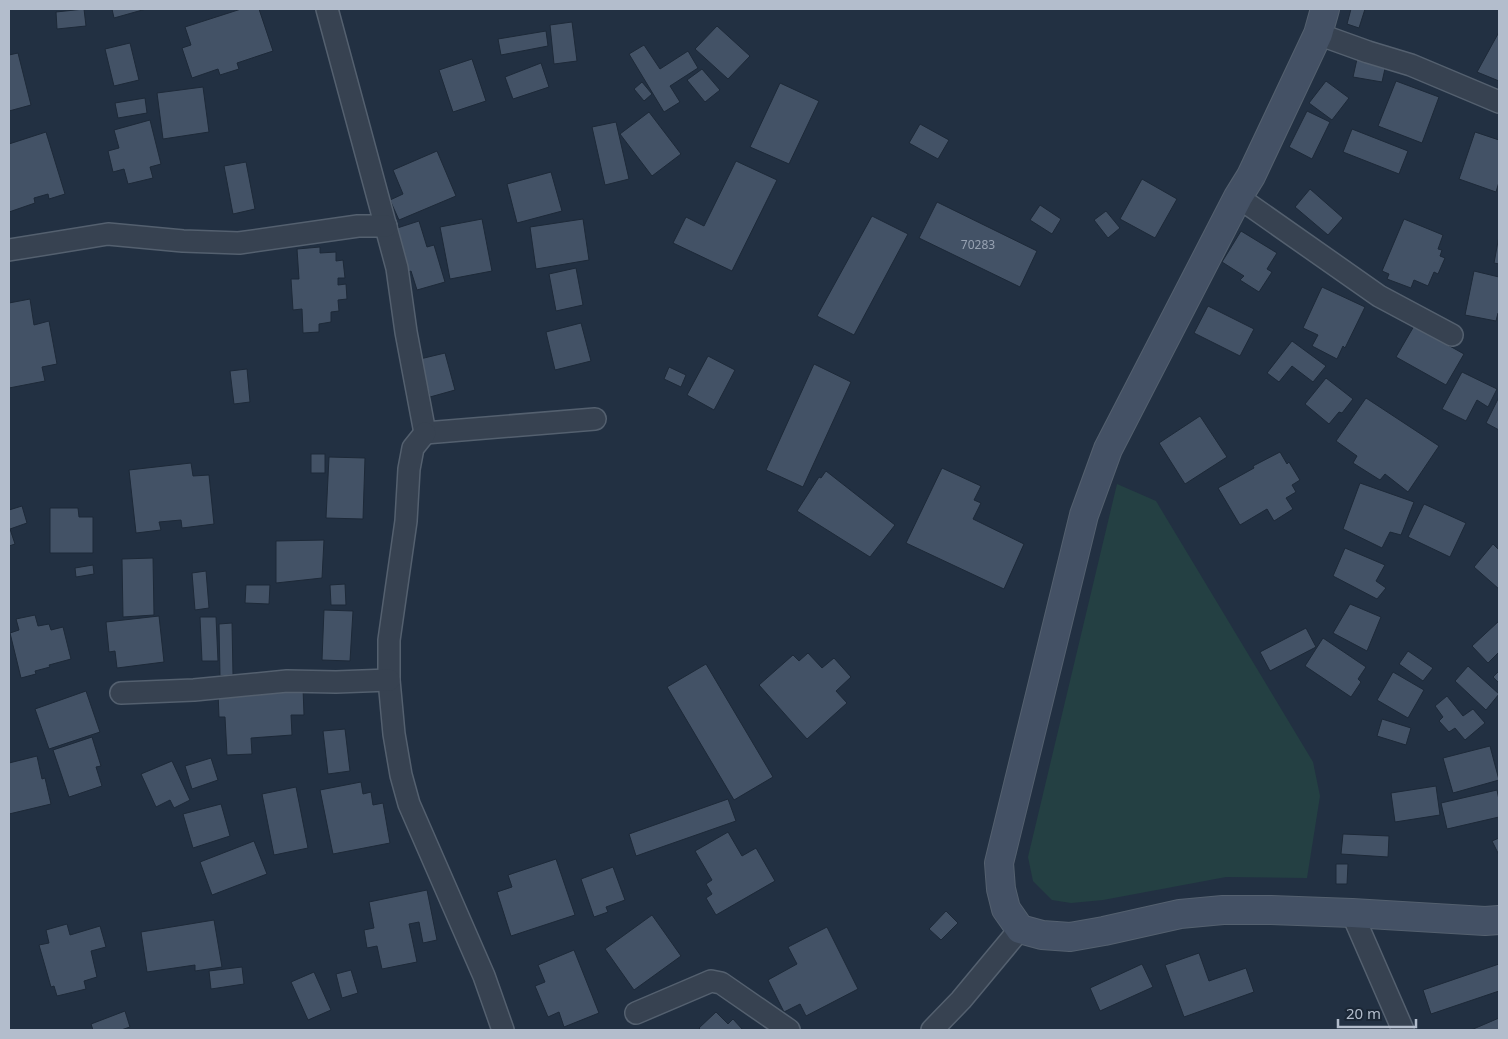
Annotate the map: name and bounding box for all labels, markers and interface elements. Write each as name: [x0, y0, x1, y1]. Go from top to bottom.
house number: 70283: [961, 236, 995, 253]
scale bar: [1338, 996, 1416, 1028]
text: 20 m: [1346, 1003, 1381, 1023]

